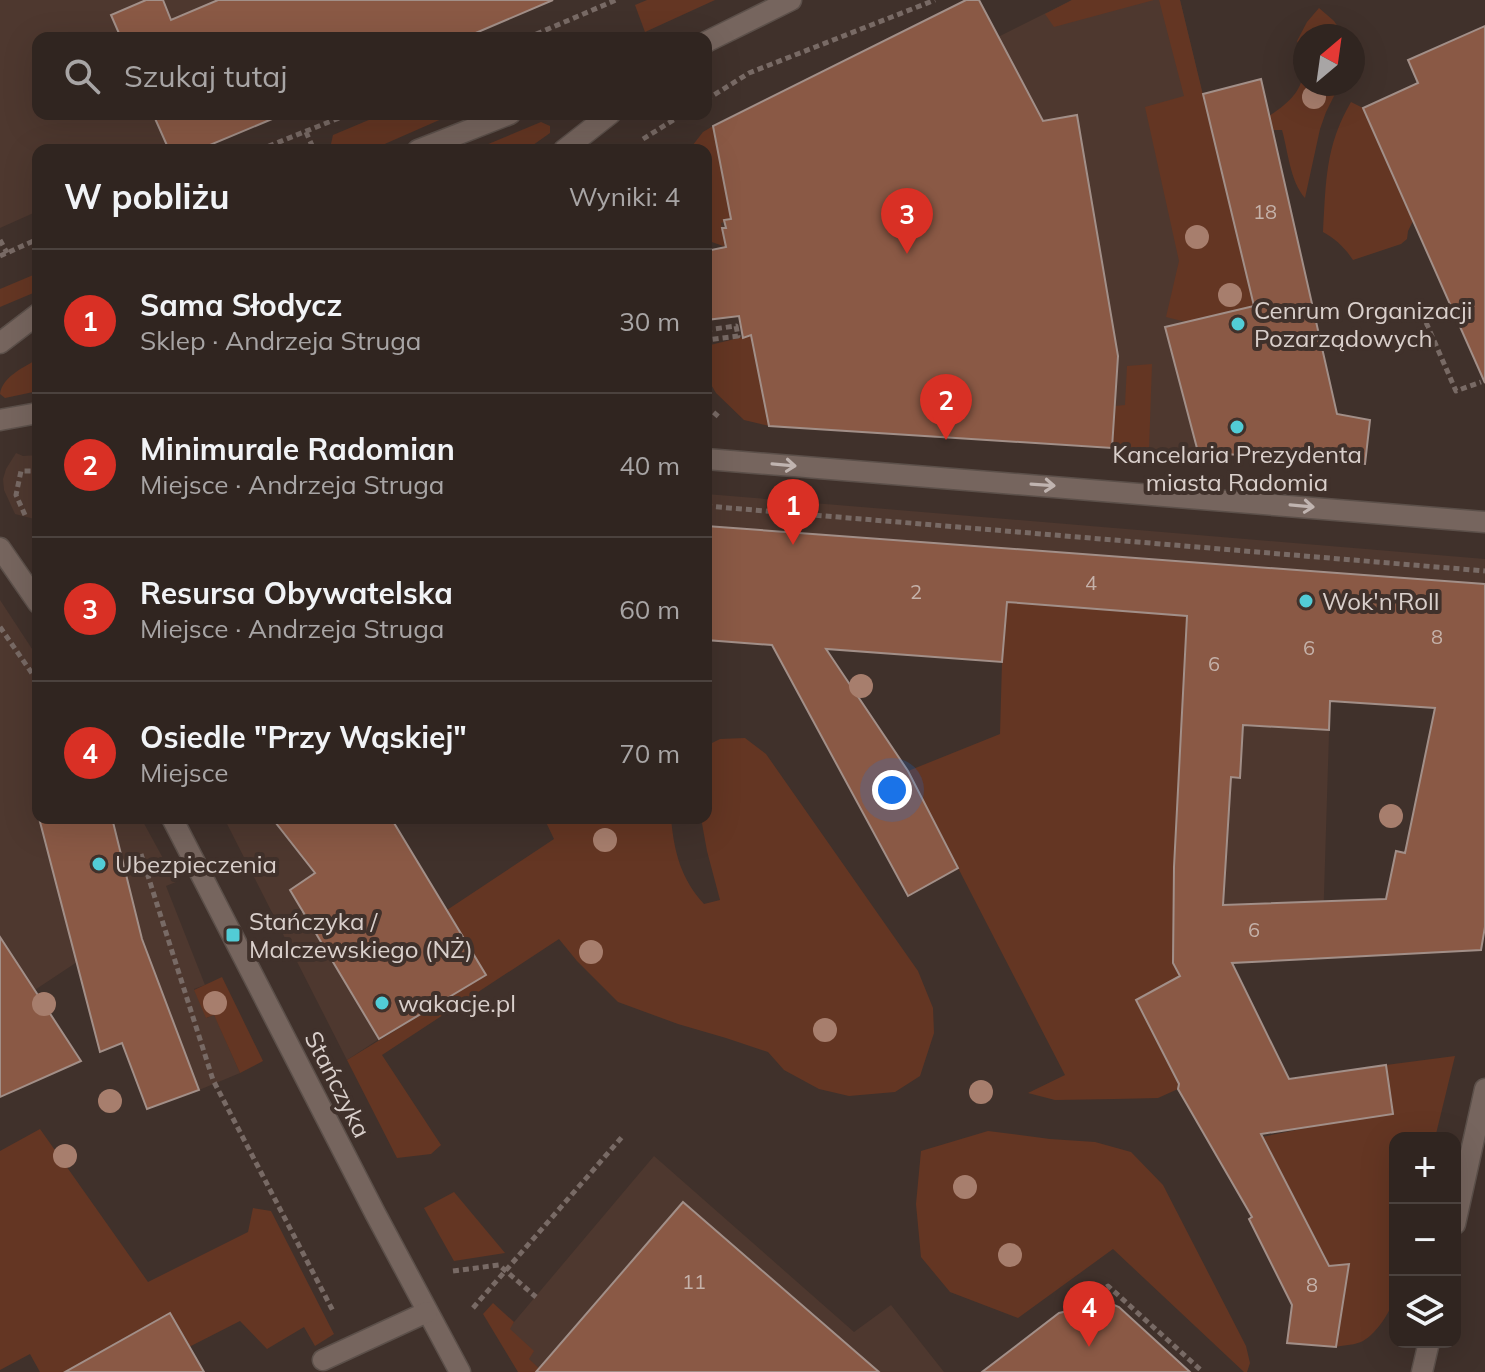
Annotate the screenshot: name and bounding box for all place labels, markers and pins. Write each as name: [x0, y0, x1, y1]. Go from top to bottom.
pin: 3: [881, 188, 933, 254]
place label: Cenrum Organizacji Pozarządowych: [1254, 295, 1472, 353]
marker: Cenrum Organizacji Pozarządowych: [1229, 315, 1247, 333]
pin: 2: [920, 374, 972, 440]
marker: Kancelaria Prezydenta miasta Radomia: [1228, 418, 1246, 436]
place label: Kancelaria Prezydenta miasta Radomia: [1112, 439, 1362, 497]
pin: 1: [767, 479, 819, 545]
place label: Wok'n'Roll: [1322, 586, 1439, 616]
marker: Wok'n'Roll: [1297, 592, 1315, 610]
place label: Ubezpieczenia: [115, 849, 277, 879]
marker: Ubezpieczenia: [90, 855, 108, 873]
place label: Stańczyka / Malczewskiego (NŻ): [249, 906, 473, 964]
marker: Stańczyka / Malczewskiego (NŻ): [224, 926, 242, 944]
place label: wakacje.pl: [398, 988, 516, 1018]
marker: wakacje.pl: [373, 994, 391, 1012]
pin: 4: [1063, 1281, 1115, 1347]

